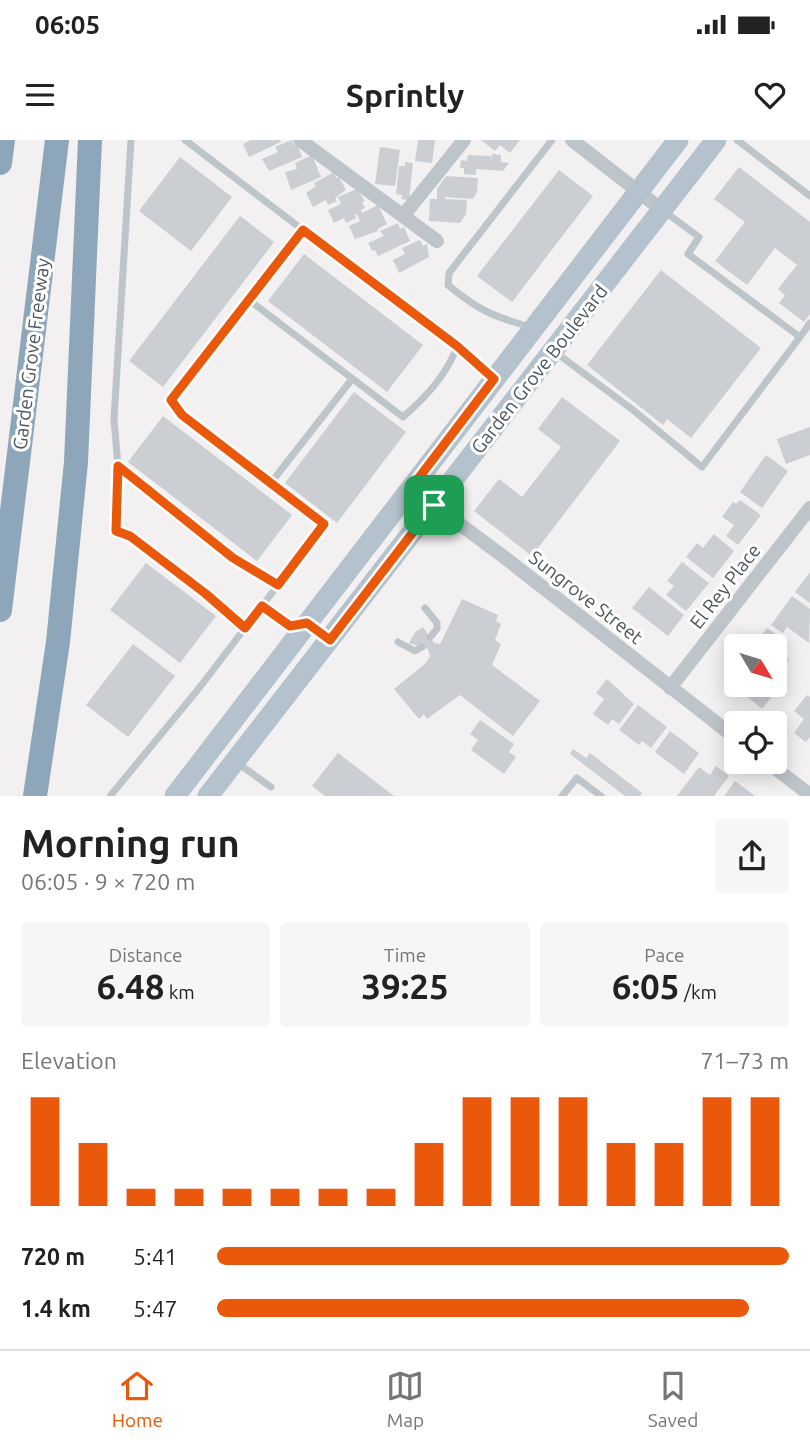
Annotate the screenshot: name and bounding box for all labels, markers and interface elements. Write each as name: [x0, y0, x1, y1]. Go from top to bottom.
text: 06:05: [35, 10, 100, 39]
icon: menu: [21, 76, 59, 114]
icon: heart: [751, 76, 789, 114]
text: Sprintly: [346, 77, 464, 113]
street label: Garden Grove Freeway: [8, 257, 54, 451]
street label: Garden Grove Boulevard: [466, 280, 612, 458]
pin: [404, 475, 464, 535]
icon: arrive: [415, 486, 453, 524]
street label: El Rey Place: [685, 539, 765, 633]
street label: Sungrove Street: [525, 546, 648, 648]
north arrow: [724, 634, 788, 696]
map controls: [724, 634, 787, 774]
button: locate: [724, 711, 787, 774]
button: share: [715, 819, 789, 893]
text: Morning run: [21, 822, 240, 864]
text: 06:05 · 9 × 720 m: [21, 869, 195, 894]
text: Distance: [109, 944, 182, 966]
text: Time: [384, 944, 426, 966]
text: Pace: [644, 944, 684, 966]
text: 6.48: [97, 966, 164, 1006]
text: 39:25: [361, 966, 449, 1006]
text: 6:05: [612, 966, 680, 1006]
text: km: [164, 981, 195, 1003]
text: /km: [680, 981, 717, 1003]
text: Elevation: [21, 1048, 117, 1073]
text: 71–73 m: [701, 1048, 789, 1073]
text: 720 m: [21, 1244, 85, 1269]
text: 5:41: [133, 1244, 178, 1269]
text: 1.4 km: [21, 1296, 91, 1321]
text: 5:47: [133, 1296, 178, 1321]
tab: Home: [112, 1367, 163, 1431]
tab: Map: [386, 1367, 424, 1431]
tab: Saved: [648, 1367, 698, 1431]

